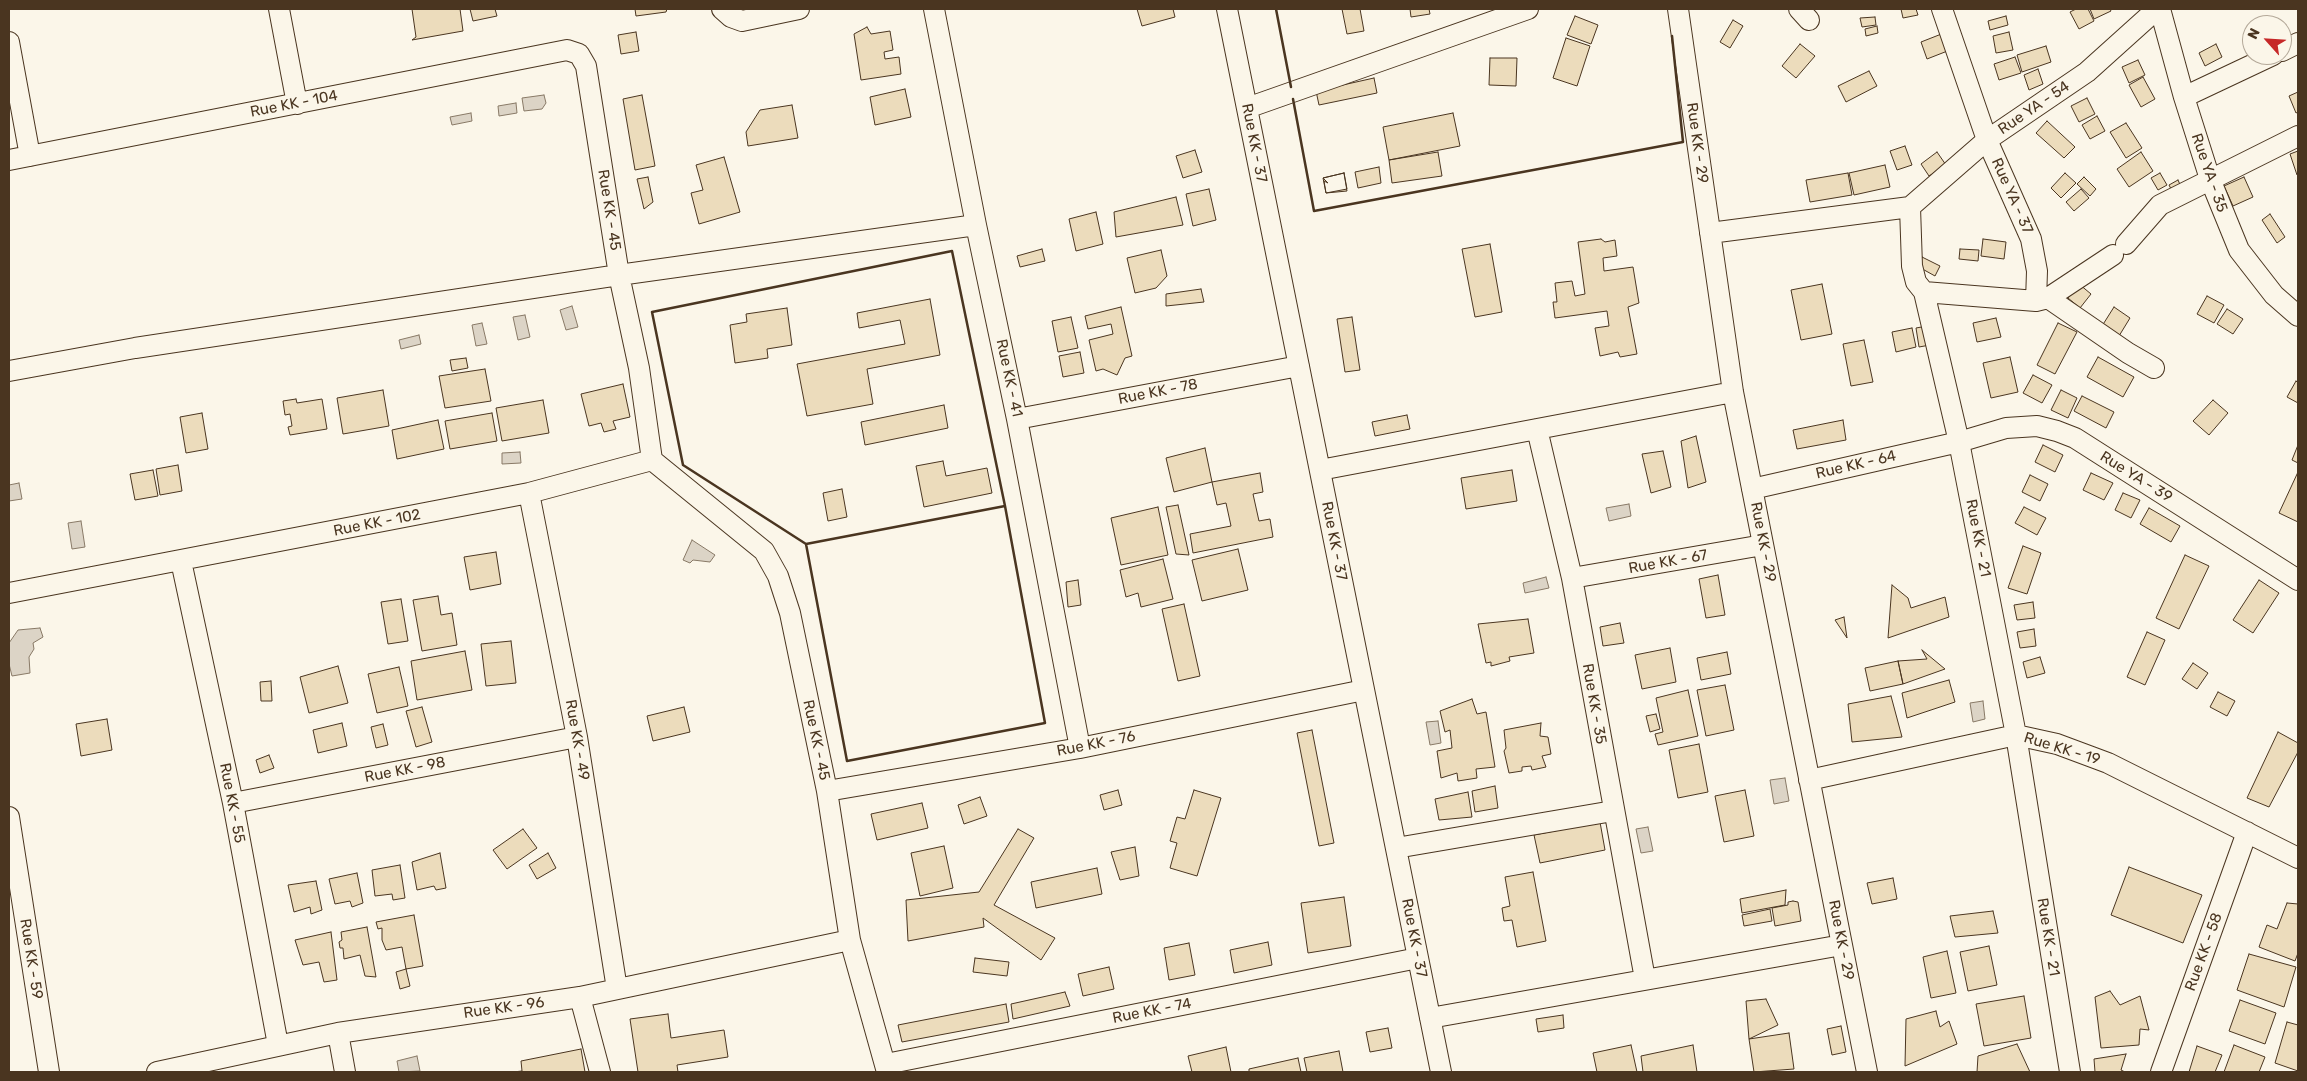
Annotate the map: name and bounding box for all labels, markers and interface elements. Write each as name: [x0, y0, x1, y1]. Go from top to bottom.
north arrow: [2242, 15, 2292, 65]
text: N: [2244, 25, 2264, 42]
street label: Rue YA - 54: [1995, 77, 2073, 139]
street label: Rue KK - 104: [249, 87, 339, 121]
street label: Rue KK - 37: [1238, 102, 1270, 184]
street label: Rue KK - 29: [1682, 102, 1712, 184]
street label: Rue YA - 35: [2187, 131, 2231, 215]
street label: Rue YA - 37: [1987, 155, 2037, 237]
street label: Rue KK - 45: [594, 168, 624, 252]
street label: Rue KK - 41: [992, 337, 1026, 419]
street label: Rue KK - 78: [1117, 375, 1199, 409]
street label: Rue KK - 64: [1814, 447, 1898, 483]
street label: Rue YA - 39: [2096, 448, 2176, 506]
street label: Rue KK - 21: [1962, 498, 1994, 578]
street label: Rue KK - 37: [1318, 500, 1350, 582]
street label: Rue KK - 29: [1746, 500, 1780, 584]
street label: Rue KK - 102: [332, 506, 422, 540]
street label: Rue KK - 67: [1627, 546, 1709, 578]
street label: Rue KK - 35: [1578, 662, 1610, 746]
street label: Rue KK - 49: [561, 698, 593, 782]
street label: Rue KK - 45: [799, 698, 833, 782]
street label: Rue KK - 76: [1055, 728, 1137, 760]
street label: Rue KK - 19: [2022, 729, 2102, 769]
street label: Rue KK - 98: [363, 753, 447, 787]
street label: Rue KK - 55: [215, 761, 249, 845]
street label: Rue KK - 37: [1398, 897, 1430, 979]
street label: Rue KK - 21: [2033, 897, 2063, 977]
street label: Rue KK - 29: [1824, 898, 1858, 982]
street label: Rue KK - 58: [2182, 910, 2226, 994]
street label: Rue KK - 59: [16, 917, 46, 1001]
street label: Rue KK - 96: [462, 993, 546, 1023]
street label: Rue KK - 74: [1111, 995, 1193, 1027]

